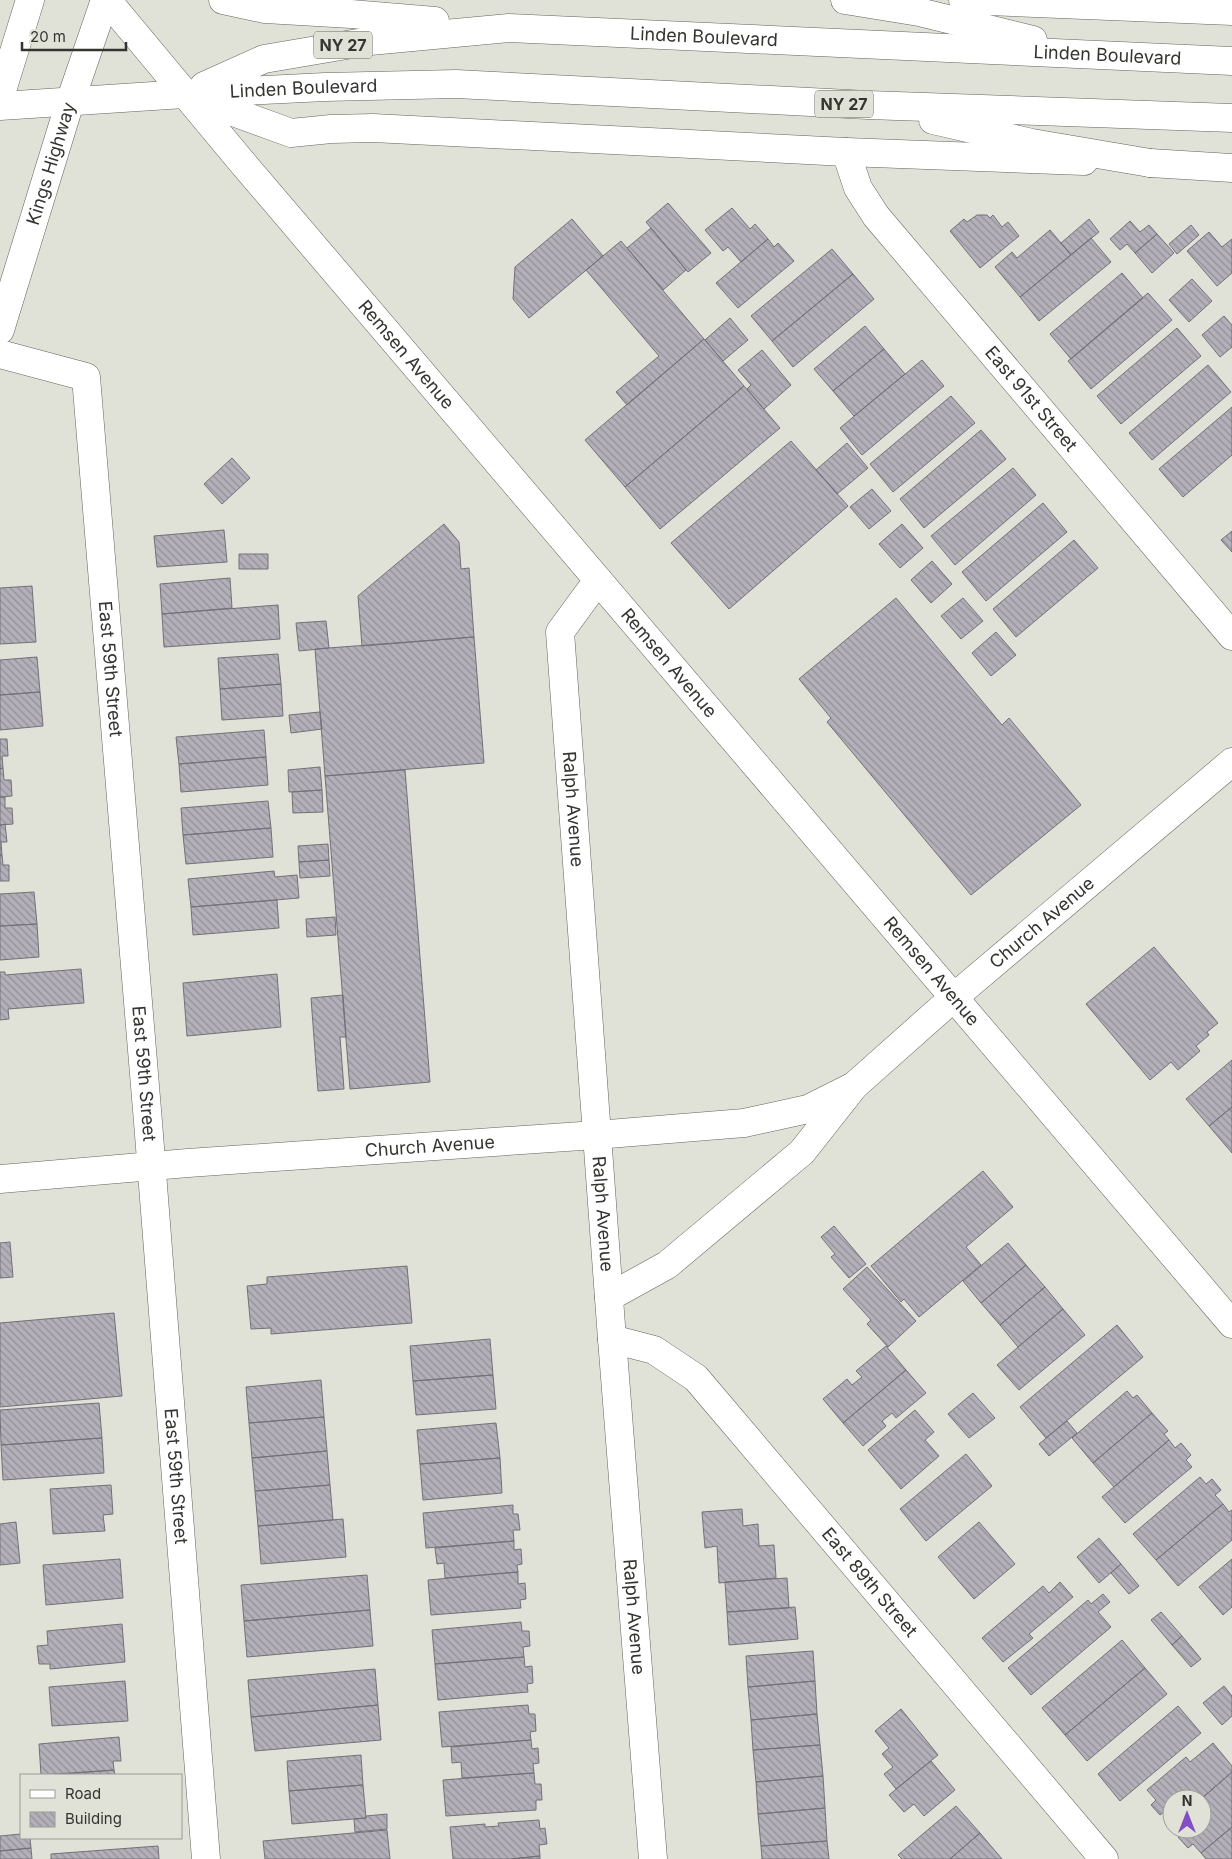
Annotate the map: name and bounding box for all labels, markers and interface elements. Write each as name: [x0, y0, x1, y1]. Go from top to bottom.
scale bar: [22, 20, 126, 52]
street label: Linden Boulevard: [630, 23, 778, 50]
text: 20 m: [30, 27, 66, 46]
road number: NY 27: [314, 32, 372, 58]
street label: Linden Boulevard: [1033, 41, 1182, 69]
street label: Linden Boulevard: [229, 75, 378, 102]
road number: NY 27: [815, 90, 873, 118]
street label: Kings Highway: [22, 100, 79, 227]
street label: Remsen Avenue: [354, 296, 459, 413]
street label: East 91st Street: [981, 342, 1082, 455]
street label: East 59th Street: [95, 600, 127, 738]
street label: Remsen Avenue: [617, 604, 721, 721]
street label: Ralph Avenue: [559, 750, 588, 868]
street label: Church Avenue: [985, 872, 1098, 972]
street label: Remsen Avenue: [880, 912, 984, 1030]
street label: East 59th Street: [128, 1005, 161, 1142]
street label: Church Avenue: [364, 1131, 495, 1161]
street label: Ralph Avenue: [589, 1155, 618, 1273]
street label: East 59th Street: [161, 1408, 192, 1545]
street label: East 89th Street: [818, 1523, 922, 1641]
street label: Ralph Avenue: [619, 1558, 649, 1675]
legend: [20, 1774, 182, 1839]
text: Road: [65, 1784, 101, 1803]
north arrow: [1162, 1789, 1212, 1839]
text: N: [1182, 1792, 1192, 1809]
text: Building: [65, 1809, 122, 1828]

